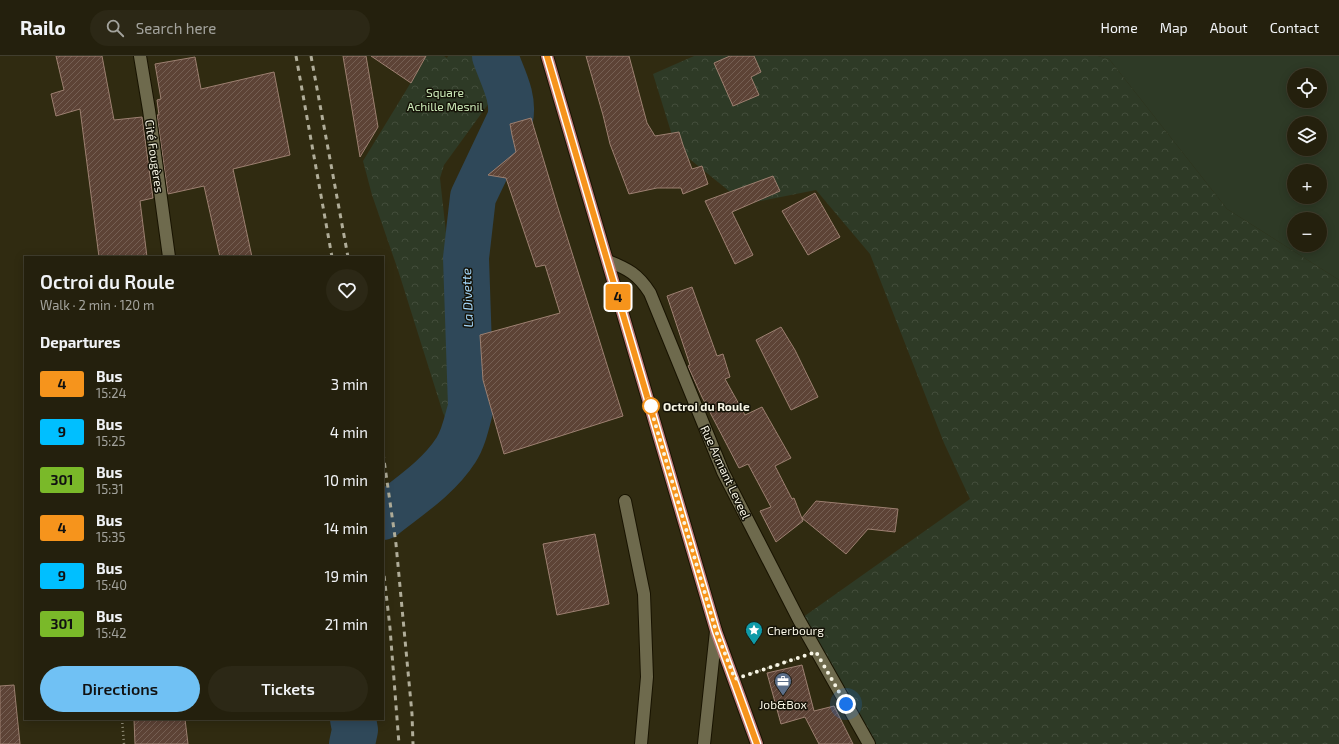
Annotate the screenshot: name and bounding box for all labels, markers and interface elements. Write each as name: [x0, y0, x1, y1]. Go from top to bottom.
search box: [90, 10, 370, 46]
text: Railo: [20, 16, 66, 39]
icon: search: [104, 17, 126, 39]
text: Search here: [136, 19, 216, 37]
text: Home: [1101, 19, 1138, 36]
text: Map: [1160, 19, 1188, 36]
text: About: [1210, 19, 1248, 36]
text: Contact: [1270, 19, 1319, 36]
map controls: [1287, 68, 1327, 252]
button: locate: [1287, 68, 1327, 108]
park label: Square Achille Mesnil: [407, 85, 483, 113]
button: layers: [1287, 116, 1327, 156]
street label: Cité Fougères: [143, 119, 167, 193]
button: +: [1287, 164, 1327, 204]
button: −: [1287, 212, 1327, 252]
water label: La Divette: [458, 268, 476, 328]
button: heart: [326, 269, 368, 311]
text: Octroi du Roule: [40, 270, 175, 293]
line badge: 4: [605, 284, 631, 310]
text: 4: [614, 288, 622, 305]
text: Walk · 2 min · 120 m: [40, 297, 154, 313]
text: Departures: [40, 333, 120, 351]
text: Bus: [96, 367, 122, 385]
text: 4: [58, 375, 66, 392]
text: 3 min: [331, 375, 368, 393]
text: 15:24: [96, 385, 127, 401]
marker: Octroi du Roule: [642, 397, 660, 415]
place label: Octroi du Roule: [663, 399, 750, 413]
text: Bus: [96, 415, 122, 433]
text: 9: [58, 423, 66, 440]
text: 4 min: [330, 423, 368, 441]
street label: Rue Armant Leveel: [698, 423, 754, 522]
text: 15:25: [96, 433, 125, 449]
text: Bus: [96, 463, 122, 481]
text: 301: [51, 471, 73, 488]
text: 10 min: [324, 471, 368, 489]
text: 15:31: [96, 481, 124, 497]
text: Bus: [96, 511, 122, 529]
text: 4: [58, 519, 66, 536]
text: 14 min: [324, 519, 368, 537]
text: 15:35: [96, 529, 125, 545]
text: Bus: [96, 559, 122, 577]
text: 9: [58, 567, 66, 584]
text: 19 min: [325, 567, 368, 585]
text: 15:40: [96, 577, 127, 593]
text: Bus: [96, 607, 122, 625]
text: 301: [51, 615, 73, 632]
text: 21 min: [325, 615, 368, 633]
place icon: Cherbourg: [744, 620, 764, 645]
place label: Cherbourg: [767, 623, 824, 637]
text: 15:42: [96, 625, 127, 641]
button: Directions: [40, 666, 200, 712]
button: Tickets: [208, 666, 368, 712]
office icon: Job&Box: [773, 671, 793, 696]
your location: [836, 694, 856, 714]
place label: Job&Box: [759, 697, 807, 711]

